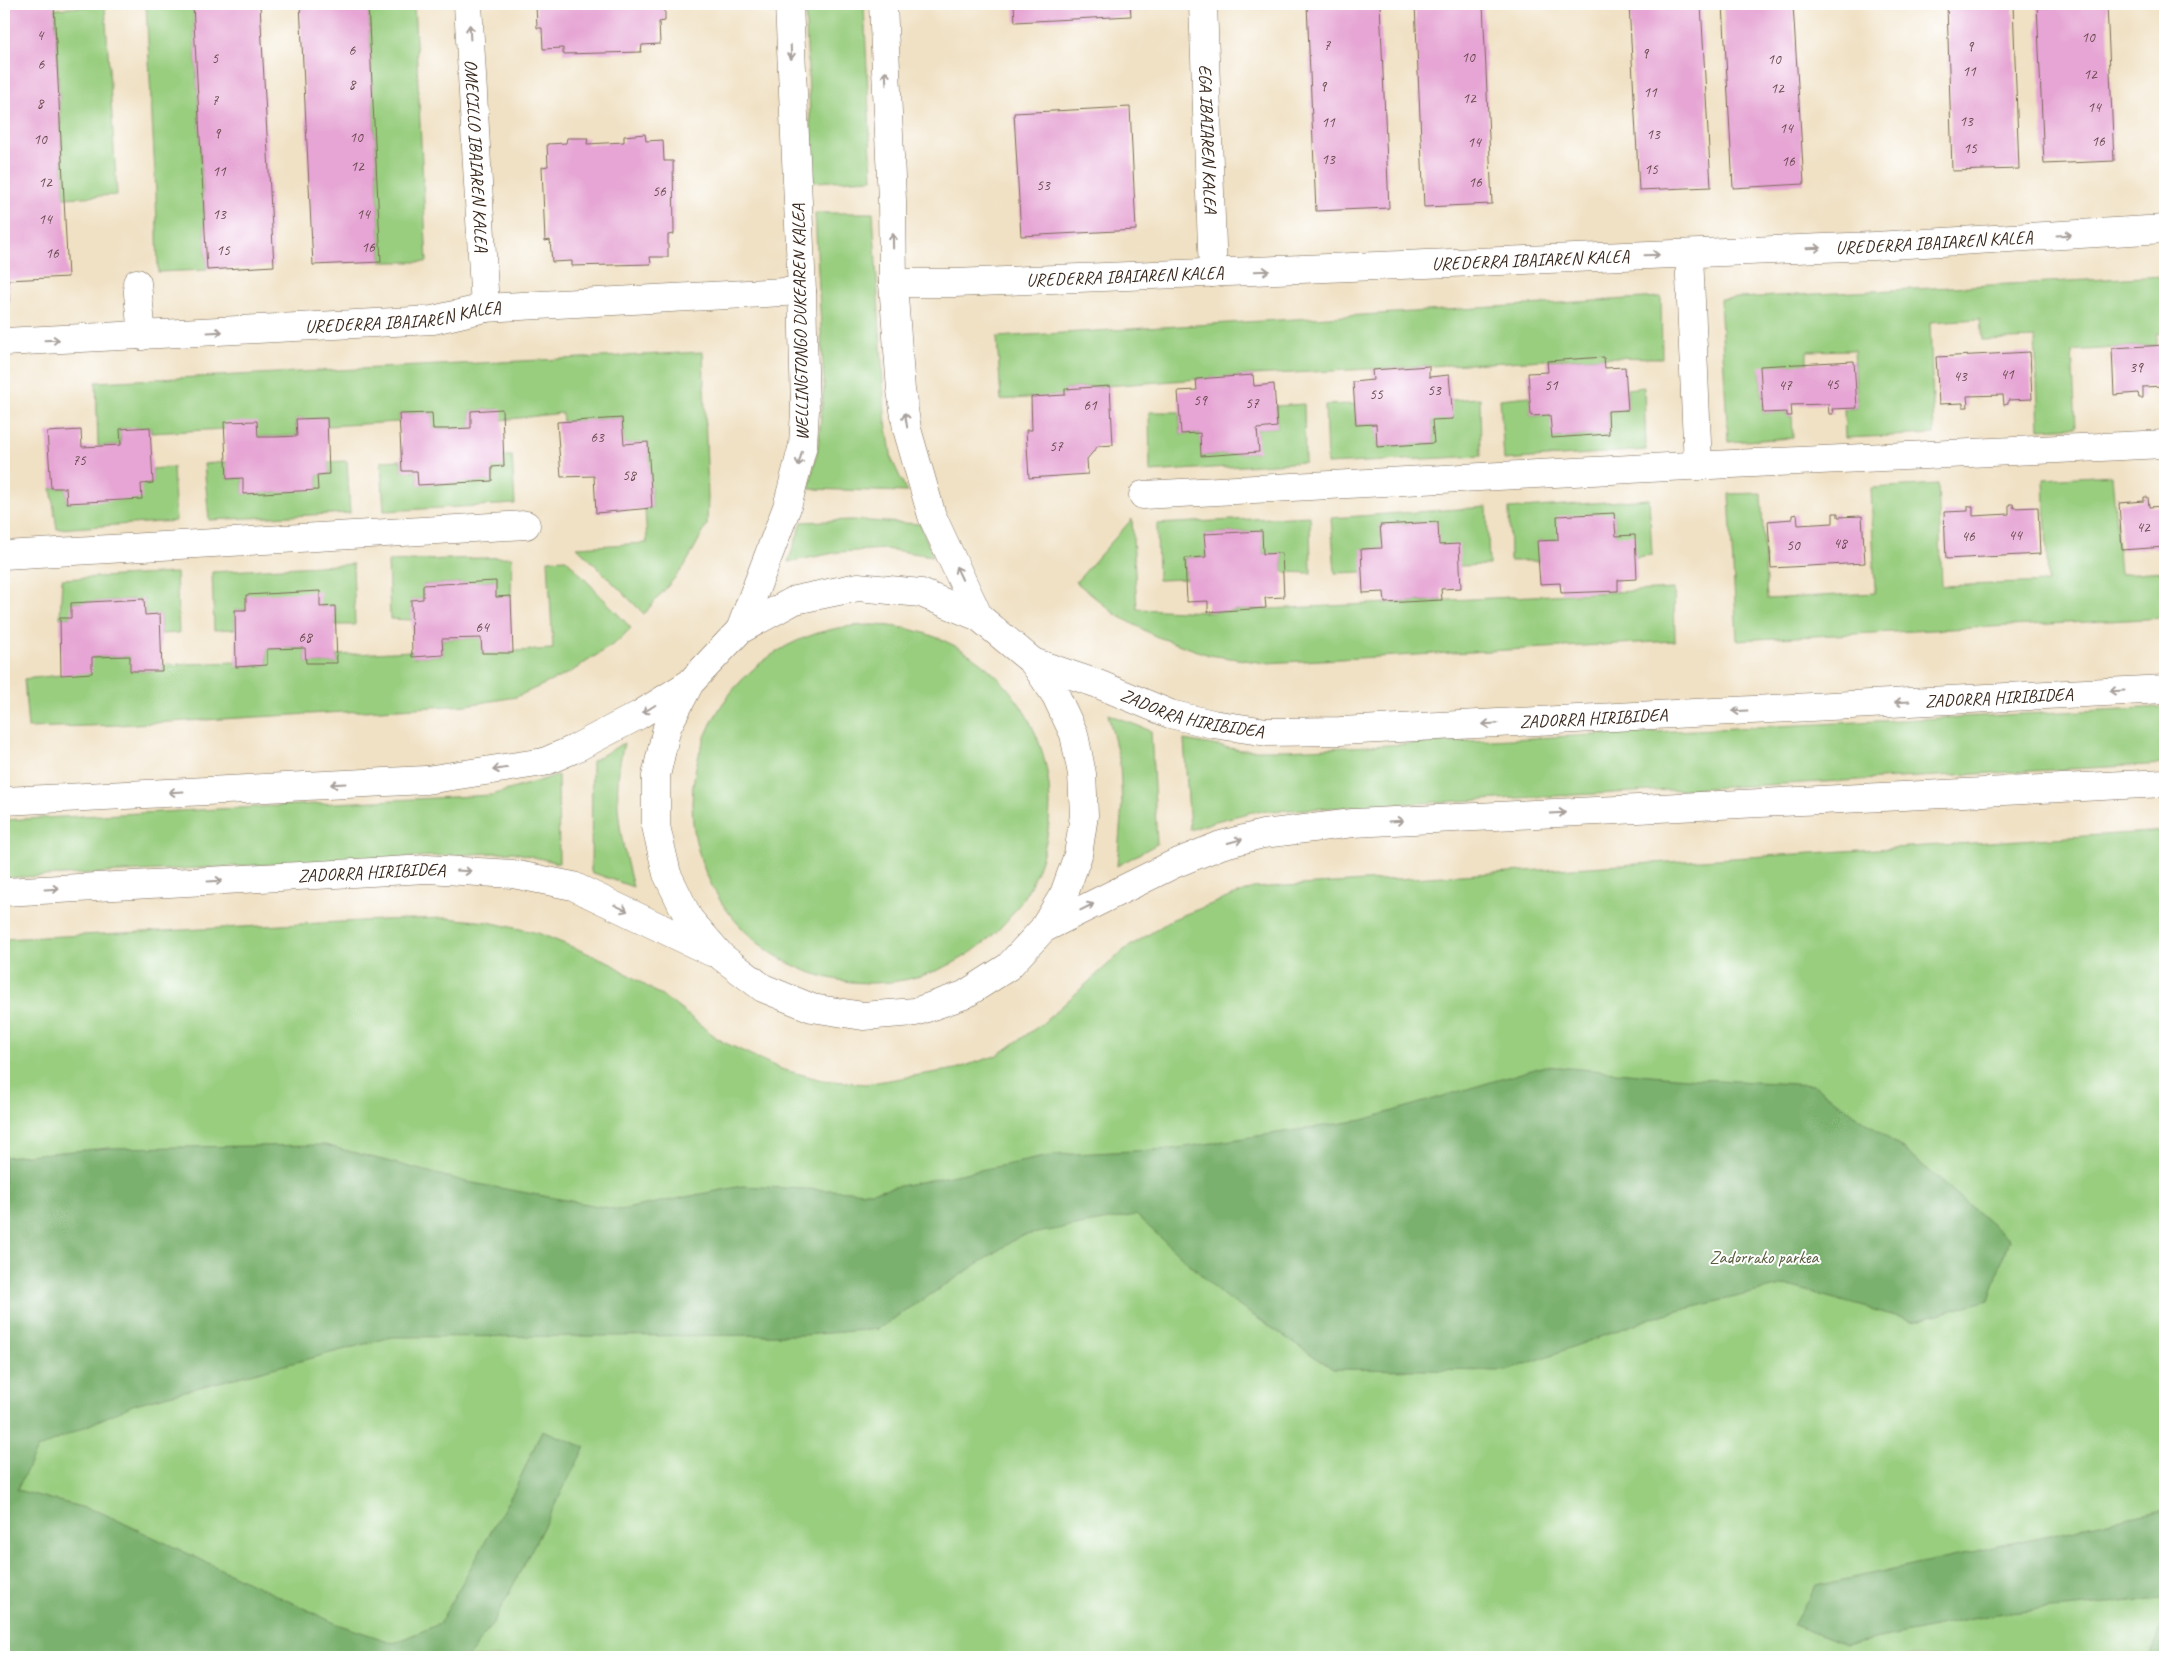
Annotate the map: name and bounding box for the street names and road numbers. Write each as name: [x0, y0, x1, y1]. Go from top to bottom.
street label: OMECILLO IBAIAREN KALEA: [460, 59, 493, 254]
street label: EGA IBAIAREN KALEA: [1194, 64, 1222, 215]
street label: WELLINGTONGO DUKEAREN KALEA: [787, 203, 813, 440]
street label: UREDERRA IBAIAREN KALEA: [1835, 226, 2034, 259]
street label: UREDERRA IBAIAREN KALEA: [1431, 245, 1631, 275]
street label: UREDERRA IBAIAREN KALEA: [1026, 261, 1225, 291]
street label: UREDERRA IBAIAREN KALEA: [304, 296, 502, 338]
street label: ZADORRA HIRIBIDEA: [1924, 683, 2074, 712]
street label: ZADORRA HIRIBIDEA: [1117, 684, 1266, 743]
street label: ZADORRA HIRIBIDEA: [1519, 703, 1669, 733]
street label: ZADORRA HIRIBIDEA: [297, 858, 447, 887]

